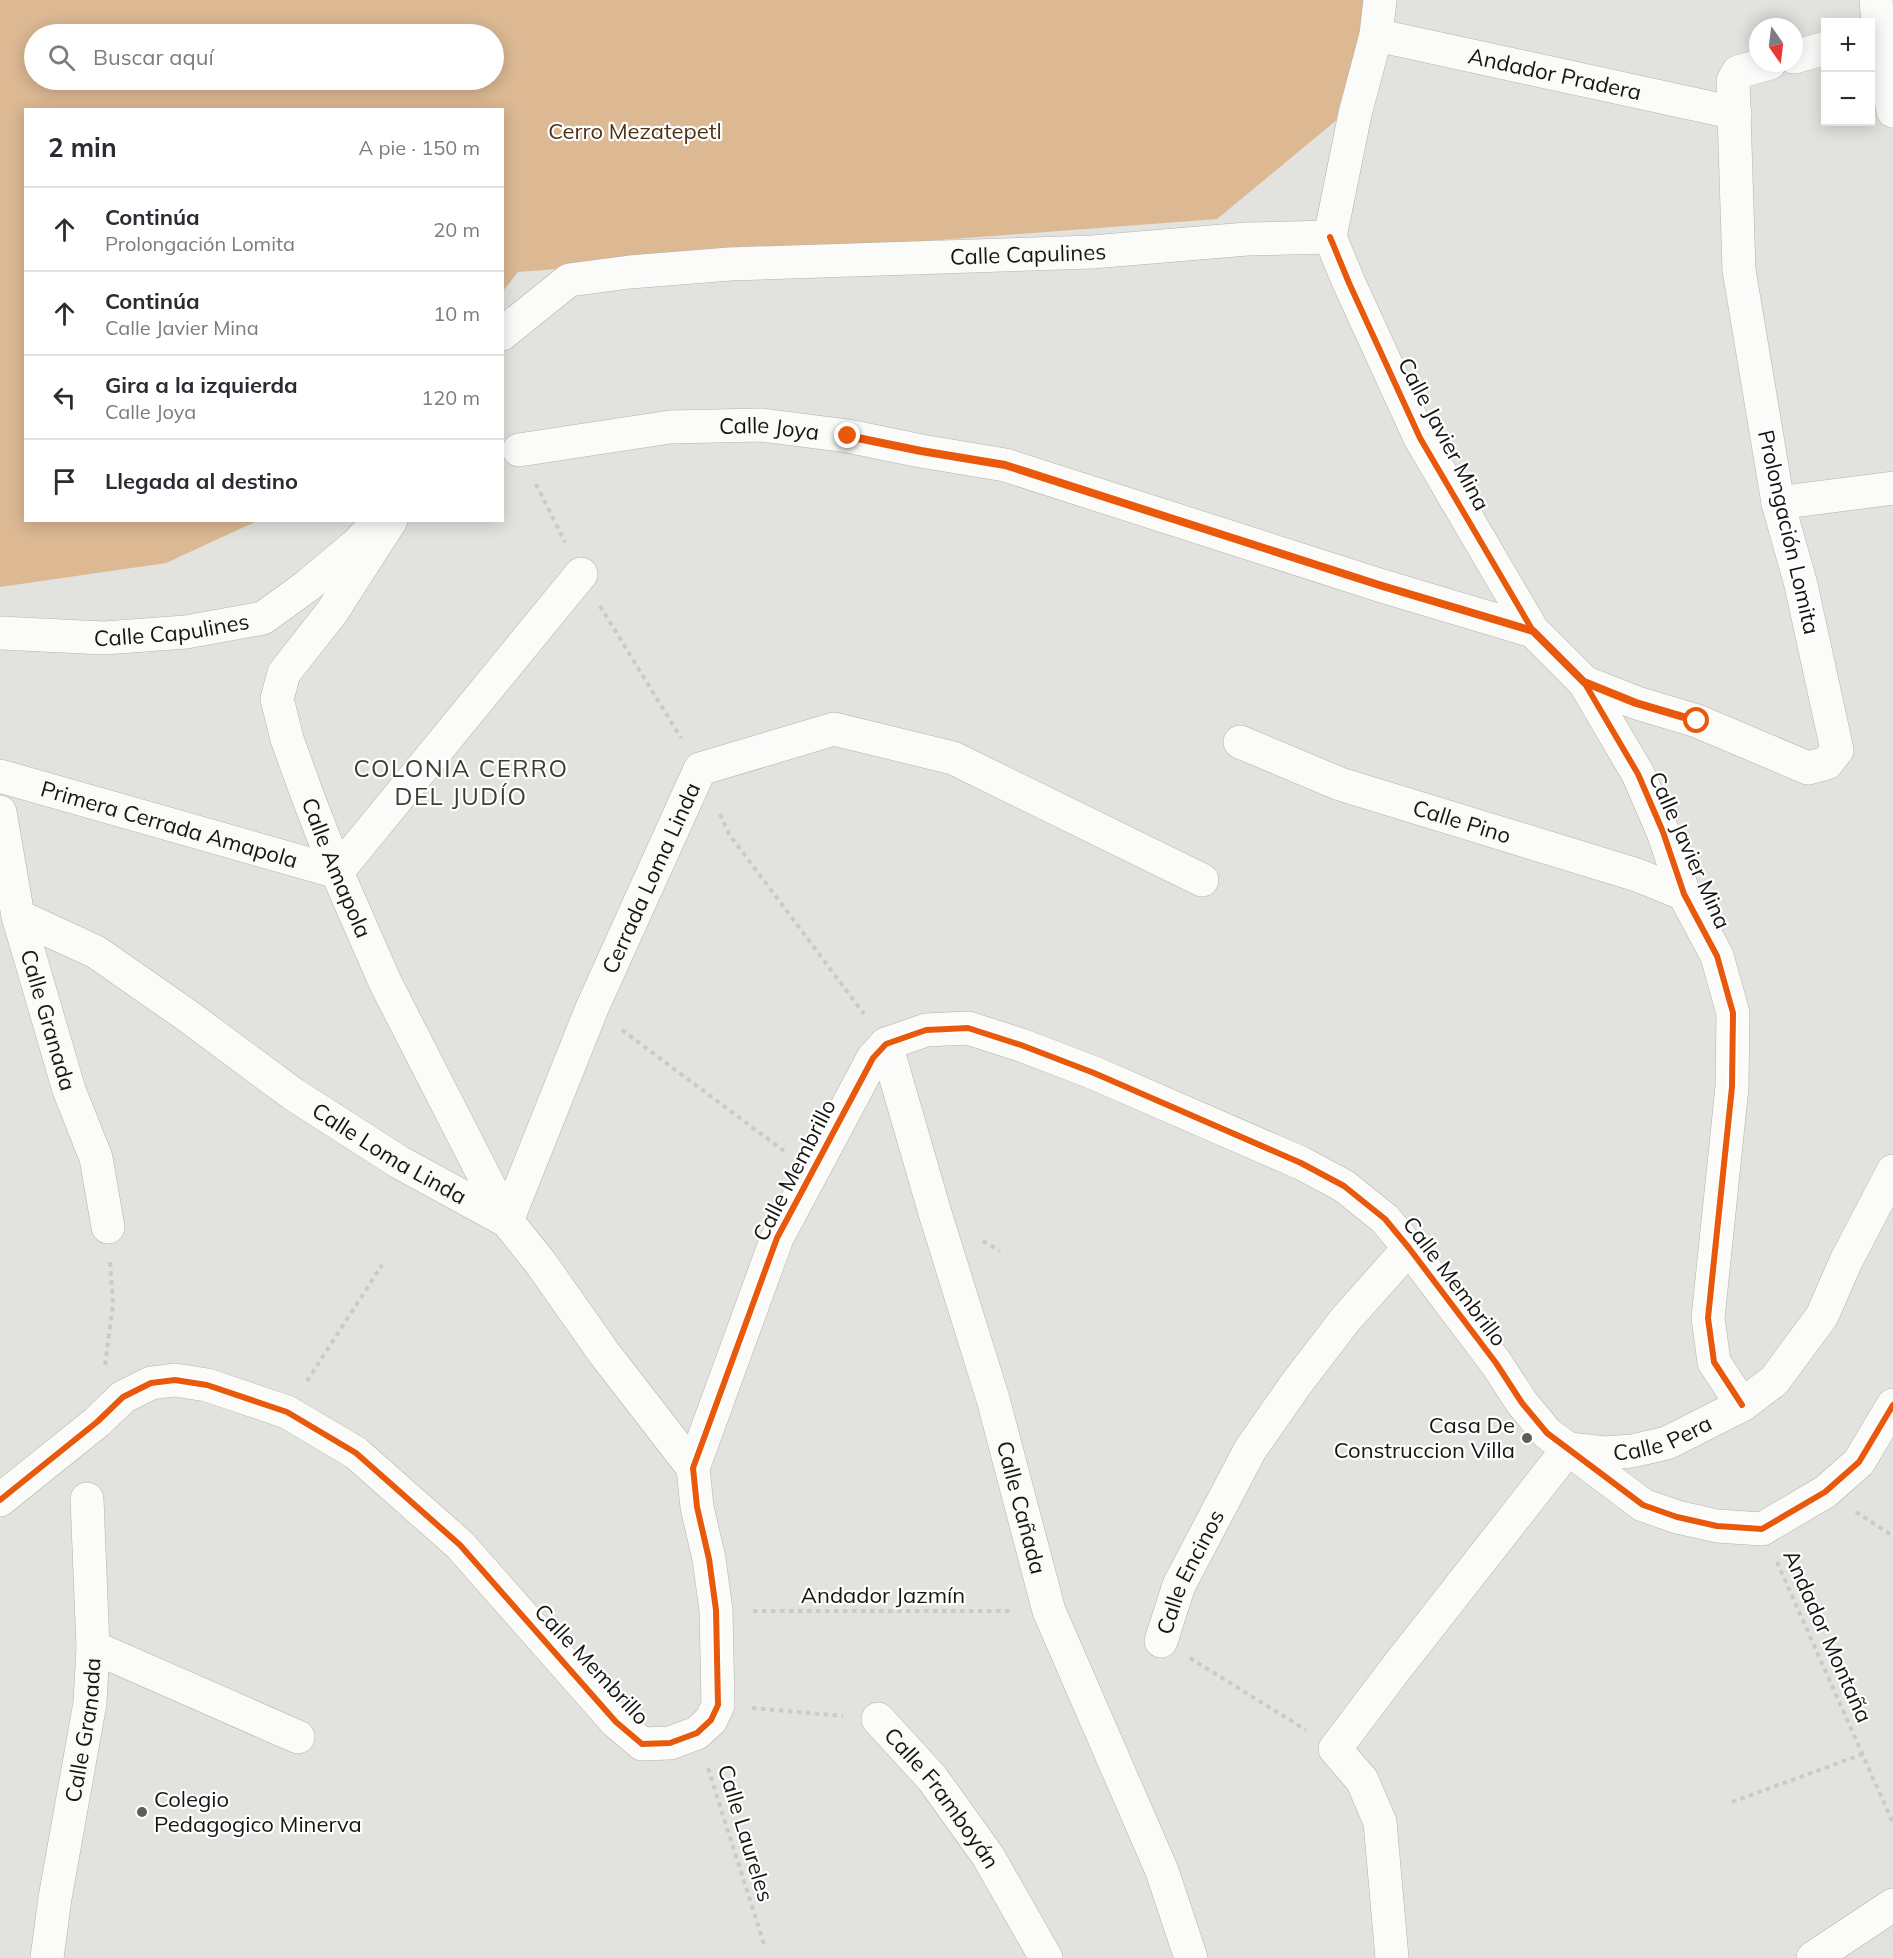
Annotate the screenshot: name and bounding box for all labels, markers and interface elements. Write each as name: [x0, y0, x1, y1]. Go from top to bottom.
north arrow: [1749, 18, 1803, 72]
map controls: [1821, 18, 1875, 126]
button: +: [1821, 18, 1875, 72]
search box: [24, 24, 504, 90]
icon: search: [45, 41, 78, 74]
street label: Andador Pradera: [1466, 41, 1644, 106]
text: Buscar aquí: [93, 43, 214, 71]
button: −: [1821, 72, 1875, 126]
park label: Cerro Mezatepetl: [548, 117, 722, 145]
text: 2 min: [48, 131, 117, 164]
text: A pie · 150 m: [359, 135, 480, 160]
text: Continúa: [105, 203, 200, 231]
icon: ahead: [48, 213, 81, 246]
text: 20 m: [433, 217, 480, 242]
text: Prolongación Lomita: [105, 231, 295, 256]
street label: Calle Capulines: [949, 237, 1107, 271]
text: Continúa: [105, 287, 200, 315]
icon: ahead: [48, 297, 81, 330]
text: 10 m: [433, 301, 480, 326]
text: Calle Javier Mina: [105, 315, 259, 340]
street label: Calle Javier Mina: [1392, 353, 1496, 515]
text: Gira a la izquierda: [105, 371, 298, 399]
icon: left: [48, 381, 81, 414]
text: 120 m: [421, 385, 480, 410]
text: Calle Joya: [105, 399, 196, 424]
street label: Calle Joya: [719, 411, 821, 446]
route end: [834, 422, 860, 448]
street label: Prolongación Lomita: [1752, 427, 1826, 637]
icon: arrive: [48, 465, 81, 498]
text: Llegada al destino: [105, 467, 298, 495]
street label: Calle Capulines: [93, 607, 251, 652]
route start: [1683, 707, 1709, 733]
district label: COLONIA CERRO DEL JUDÍO: [354, 753, 568, 811]
street label: Calle Javier Mina: [1643, 767, 1737, 933]
street label: Primera Cerrada Amapola: [38, 774, 301, 874]
street label: Cerrada Loma Linda: [595, 778, 706, 978]
street label: Calle Pino: [1409, 793, 1514, 850]
street label: Calle Amapola: [296, 794, 378, 942]
street label: Calle Granada: [15, 946, 82, 1094]
street label: Calle Membrillo: [746, 1094, 842, 1246]
street label: Calle Loma Linda: [307, 1096, 472, 1210]
street label: Calle Membrillo: [1397, 1210, 1513, 1352]
street label: Calle Pera: [1612, 1409, 1716, 1466]
place label: Casa De Construccion Villa: [1334, 1411, 1515, 1464]
marker: Casa De Construccion Villa: [1520, 1431, 1534, 1445]
street label: Calle Cañada: [991, 1438, 1053, 1577]
street label: Calle Encinos: [1150, 1505, 1230, 1638]
street label: Andador Montaña: [1777, 1545, 1879, 1727]
street label: Andador Jazmín: [801, 1581, 965, 1609]
street label: Calle Membrillo: [529, 1598, 655, 1730]
street label: Calle Granada: [58, 1657, 106, 1804]
street label: Calle Framboyán: [878, 1721, 1006, 1873]
street label: Calle Laureles: [712, 1761, 780, 1905]
place label: Colegio Pedagogico Minerva: [154, 1785, 362, 1838]
marker: Colegio Pedagogico Minerva: [135, 1805, 149, 1819]

